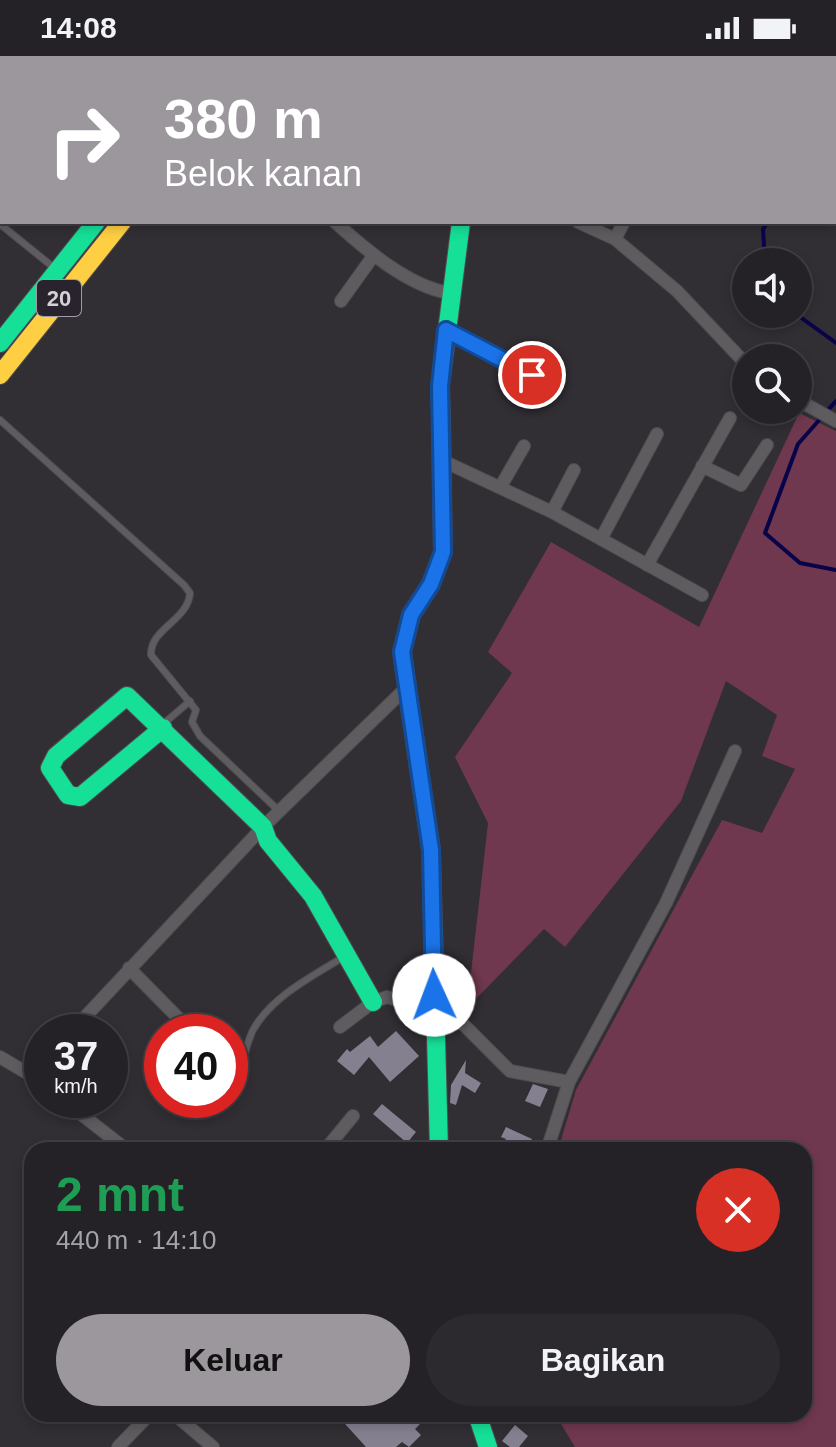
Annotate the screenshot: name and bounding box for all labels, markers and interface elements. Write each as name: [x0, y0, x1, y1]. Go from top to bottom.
text: 14:08: [40, 11, 117, 44]
text: 380 m: [164, 87, 323, 150]
icon: right: [32, 88, 136, 192]
text: Belok kanan: [164, 153, 362, 194]
map controls: [732, 248, 812, 424]
button: sound: [732, 248, 812, 328]
road number: 20: [37, 280, 81, 316]
pin: [498, 341, 566, 409]
button: search: [732, 344, 812, 424]
icon: arrive: [510, 353, 554, 397]
position arrow: [392, 953, 476, 1037]
speed limit sign: 40: [144, 1014, 248, 1118]
text: 37: [54, 1034, 98, 1078]
text: km/h: [54, 1075, 98, 1097]
text: 2 mnt: [56, 1168, 184, 1221]
button: close: [696, 1168, 780, 1252]
text: 440 m · 14:10: [56, 1225, 216, 1255]
button: Keluar: [56, 1314, 410, 1406]
button: Bagikan: [426, 1314, 780, 1406]

